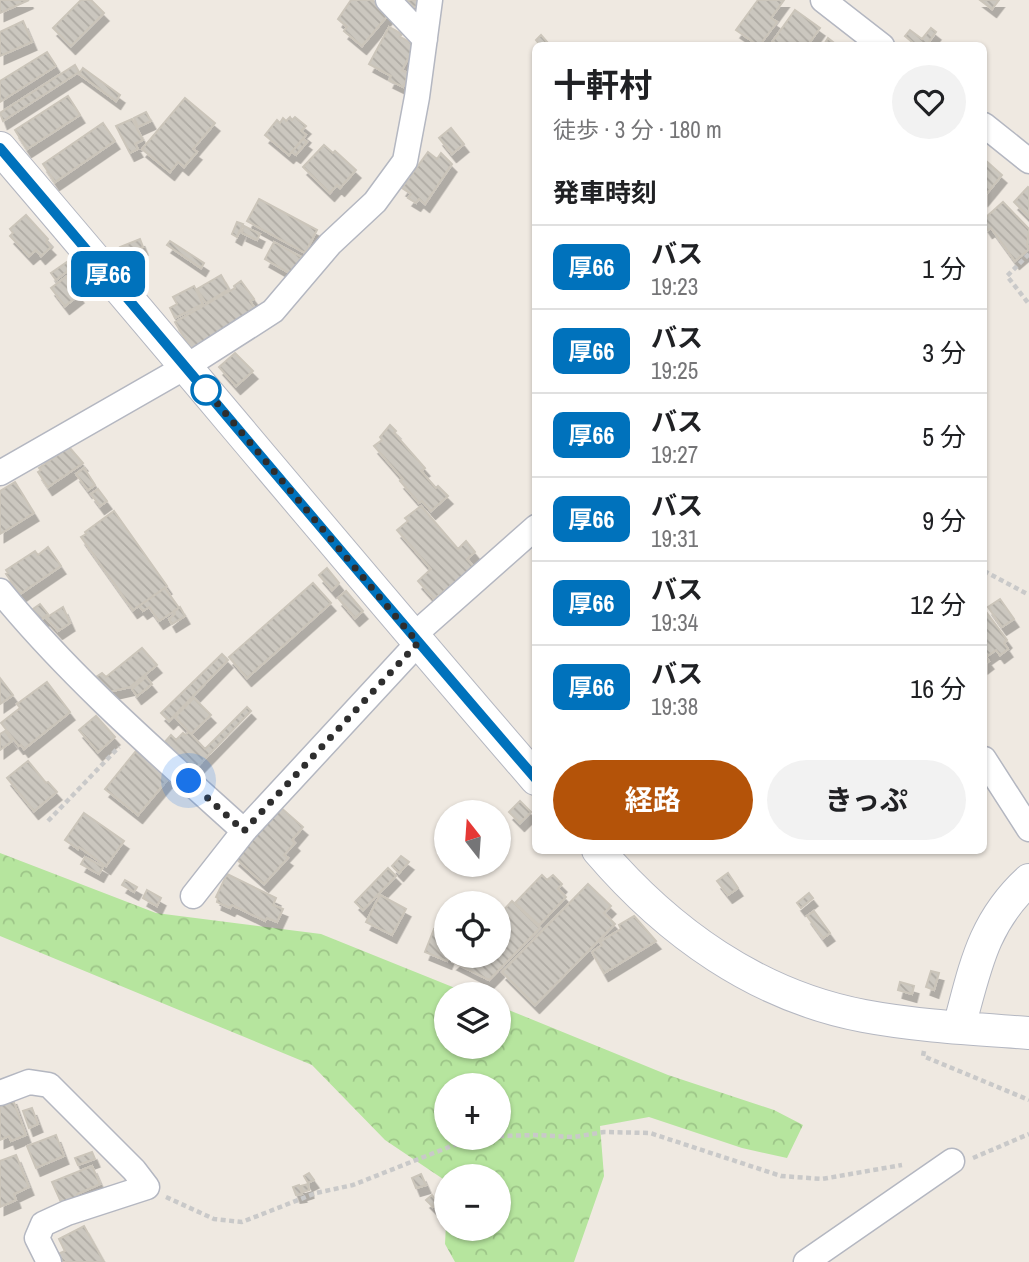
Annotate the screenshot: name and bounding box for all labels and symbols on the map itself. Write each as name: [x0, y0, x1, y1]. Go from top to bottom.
line badge: 厚66: [68, 251, 148, 297]
unlabelled marker: [191, 375, 221, 405]
your location: [171, 763, 206, 798]
north arrow: [434, 800, 511, 877]

